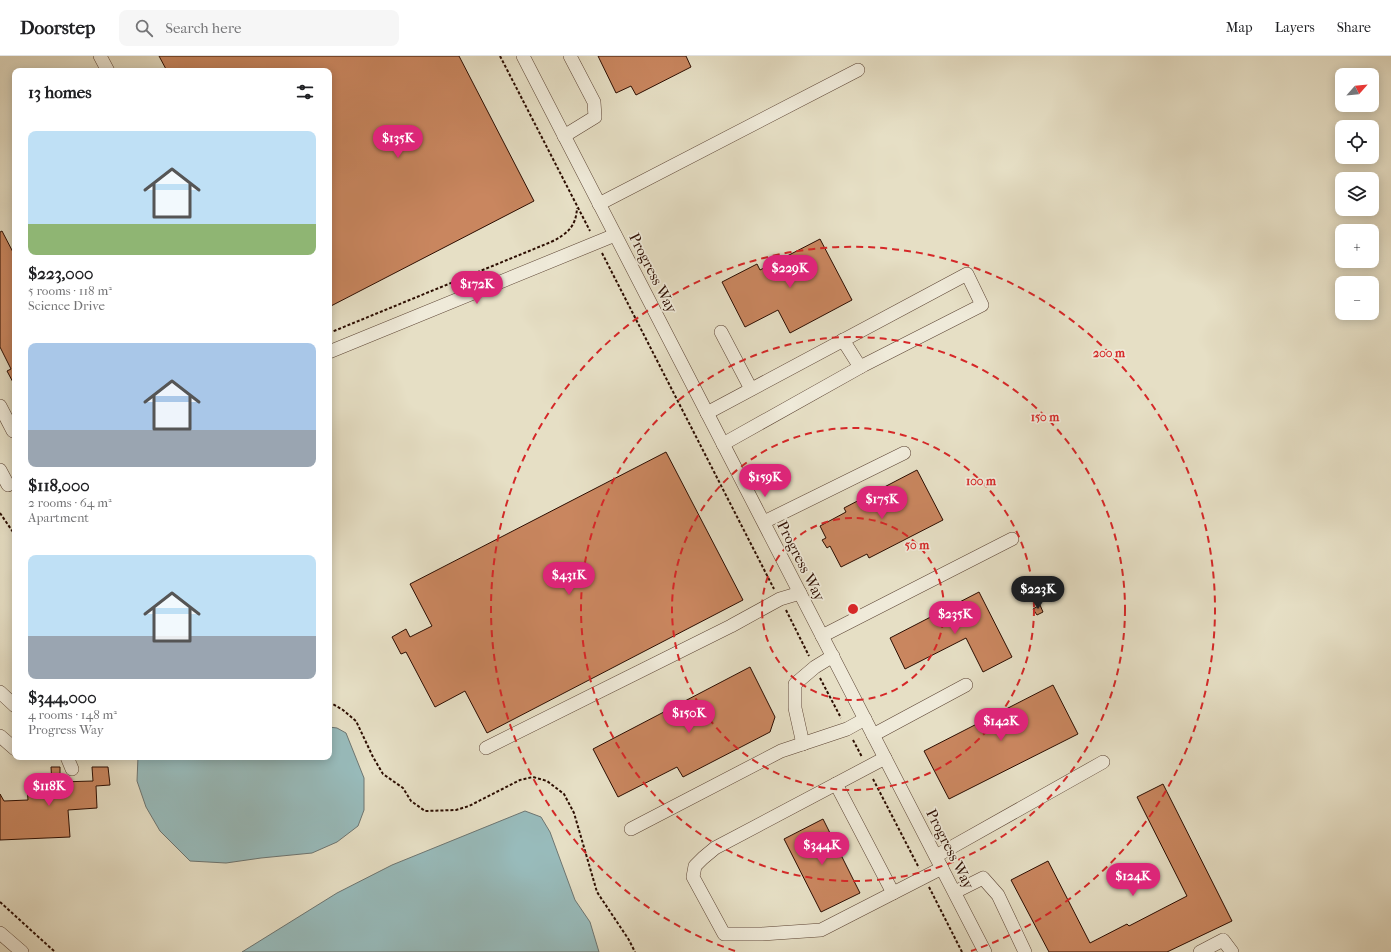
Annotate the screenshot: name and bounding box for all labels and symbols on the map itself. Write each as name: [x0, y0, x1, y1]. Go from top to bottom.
north arrow: [1335, 68, 1379, 112]
pin: $135K: [370, 125, 426, 159]
street label: Progress Way: [625, 230, 681, 317]
pin: $229K: [762, 255, 818, 289]
pin: $172K: [449, 271, 505, 305]
text: 200 m: [1093, 346, 1126, 360]
text: 150 m: [1031, 410, 1060, 424]
pin: $159K: [737, 464, 793, 498]
text: 100 m: [966, 474, 997, 488]
pin: $175K: [854, 486, 910, 520]
street label: Progress Way: [773, 518, 829, 605]
text: 50 m: [905, 538, 930, 552]
pin: $431K: [541, 562, 597, 596]
pin: $223K: [1010, 576, 1066, 610]
pin: $235K: [927, 601, 983, 635]
centre of rings: [846, 602, 860, 616]
pin: $150K: [661, 700, 717, 734]
pin: $142K: [973, 708, 1029, 742]
pin: $118K: [21, 773, 77, 807]
street label: Progress Way: [922, 806, 978, 893]
pin: $344K: [794, 832, 850, 866]
pin: $124K: [1105, 863, 1161, 897]

